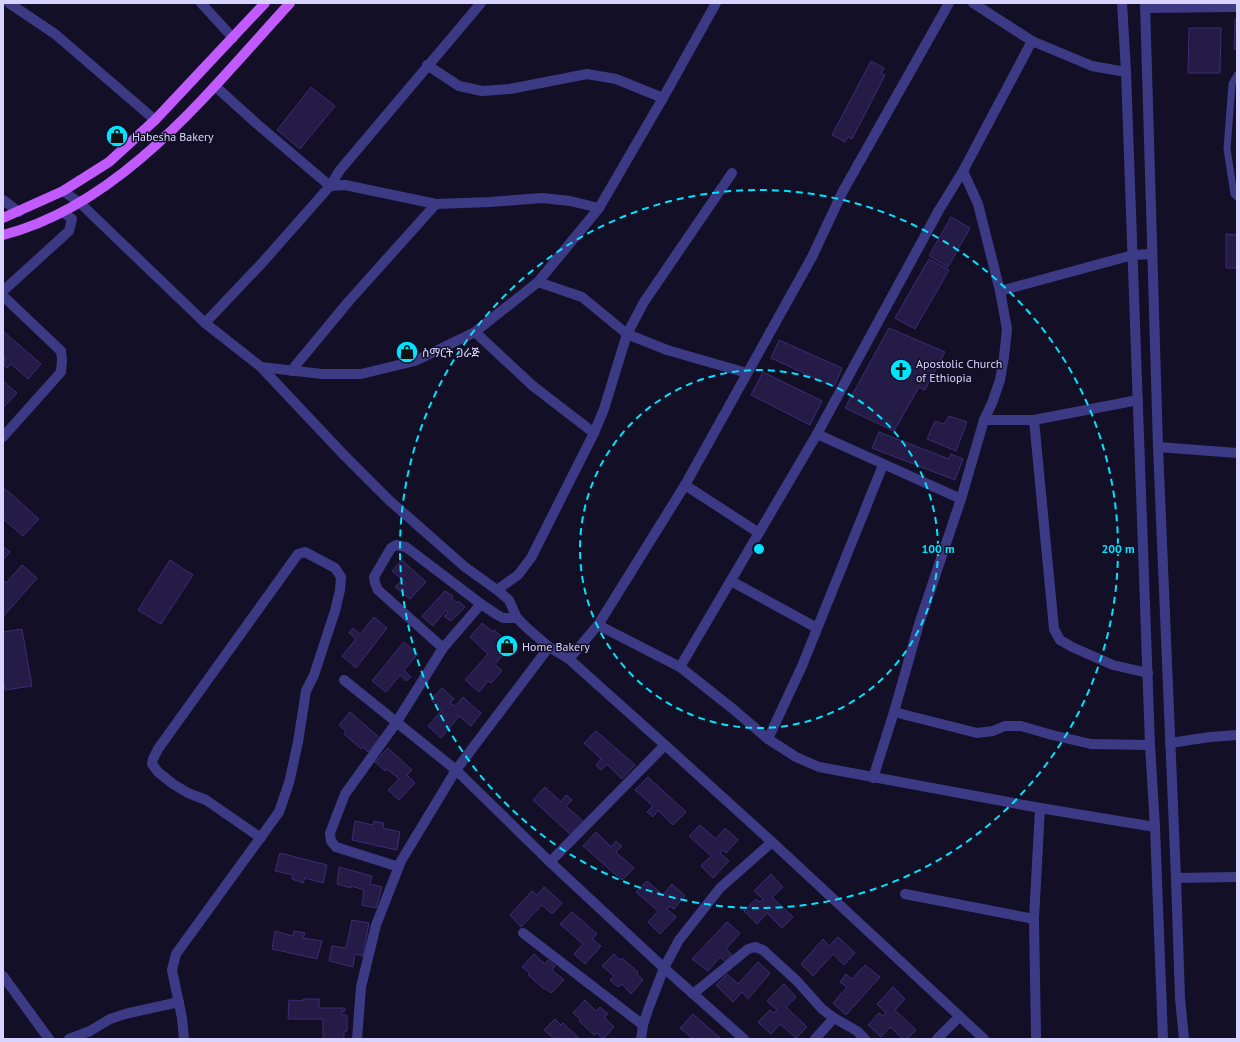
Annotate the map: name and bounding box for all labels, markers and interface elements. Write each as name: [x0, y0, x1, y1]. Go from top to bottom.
shop icon: Habesha Bakery: [104, 123, 130, 149]
place label: Habesha Bakery: [132, 129, 214, 144]
shop icon: ስማርት ጋራጅ: [394, 339, 420, 365]
place label: ስማርት ጋራጅ: [422, 345, 480, 360]
place label: Apostolic Church of Ethiopia: [916, 356, 1002, 385]
church icon: Apostolic Church of Ethiopia: [888, 357, 914, 383]
text: 100 m: [921, 541, 955, 556]
text: 200 m: [1101, 541, 1135, 556]
centre of rings: [752, 542, 766, 556]
shop icon: Home Bakery: [494, 633, 520, 659]
place label: Home Bakery: [522, 639, 590, 654]

